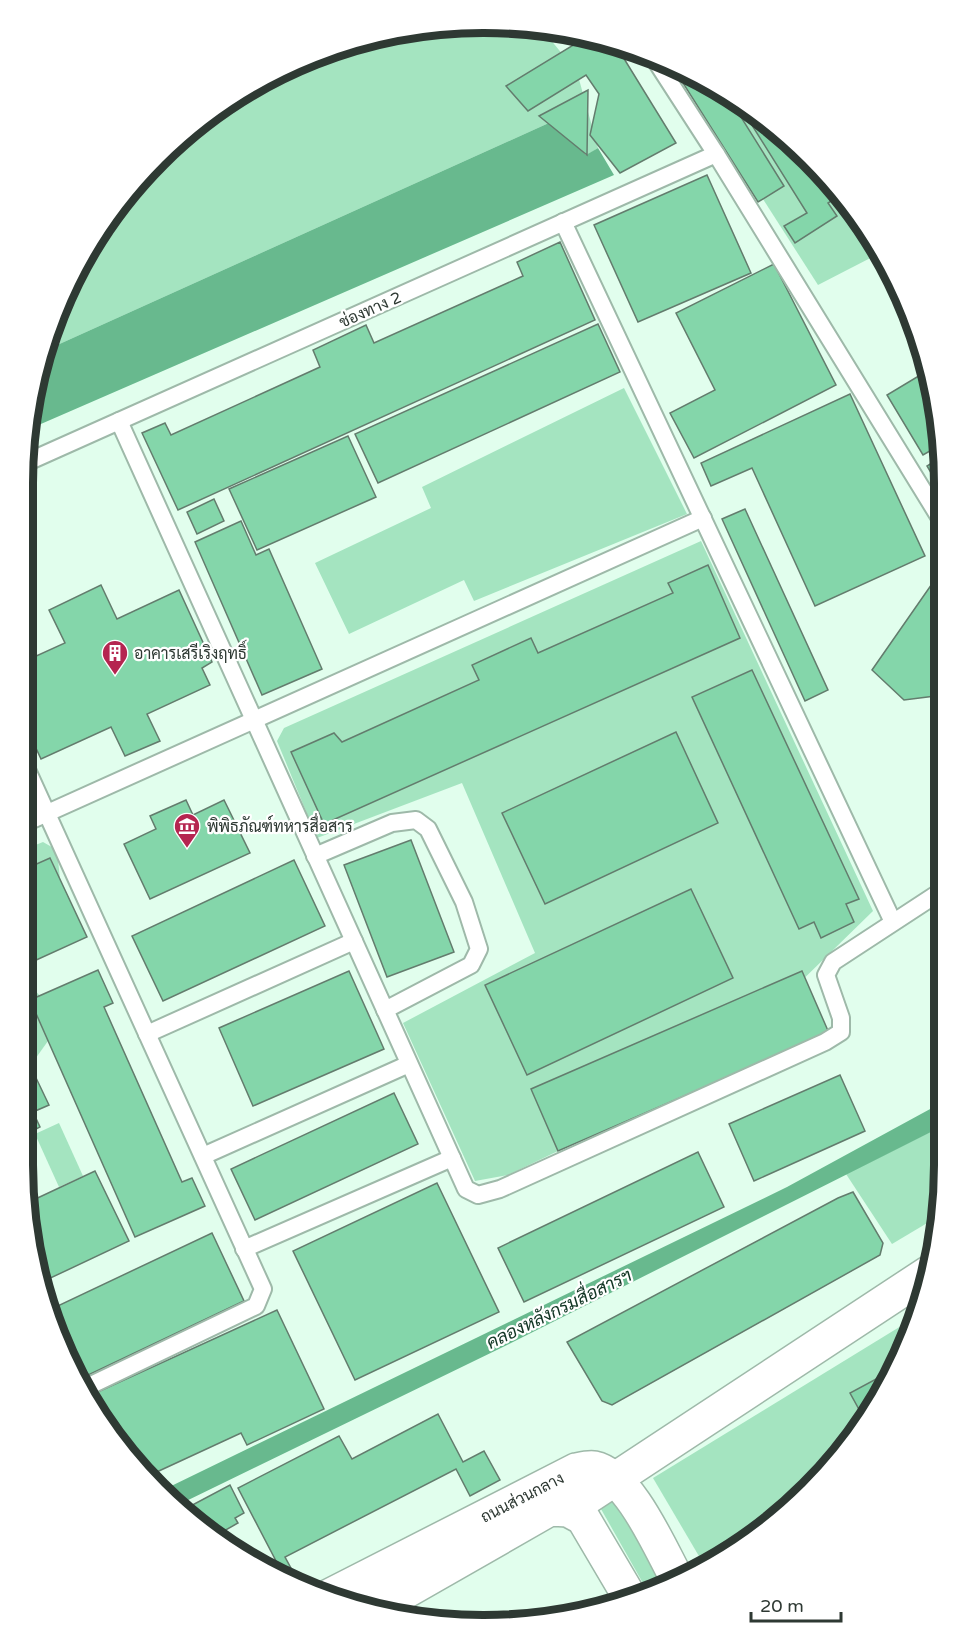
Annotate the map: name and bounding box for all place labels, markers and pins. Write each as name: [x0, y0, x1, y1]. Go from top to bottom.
building icon: อาคารเสรีเริงฤทธิ์: [100, 638, 130, 676]
place label: อาคารเสรีเริงฤทธิ์: [134, 639, 247, 664]
museum icon: พิพิธภัณฑ์ทหารสื่อสาร: [172, 811, 202, 849]
place label: พิพิธภัณฑ์ทหารสื่อสาร: [207, 812, 353, 837]

